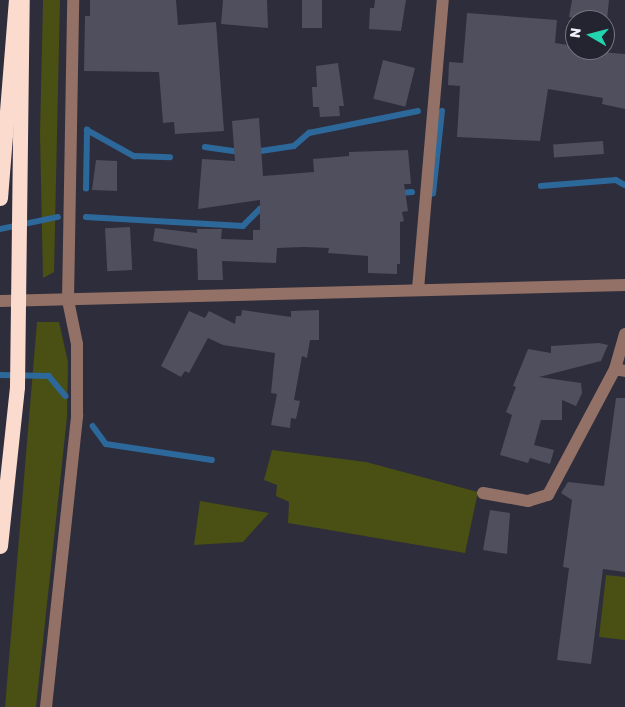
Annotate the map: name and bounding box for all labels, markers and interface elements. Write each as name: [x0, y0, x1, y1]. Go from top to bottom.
north arrow: [565, 10, 615, 60]
text: N: [567, 27, 585, 39]

